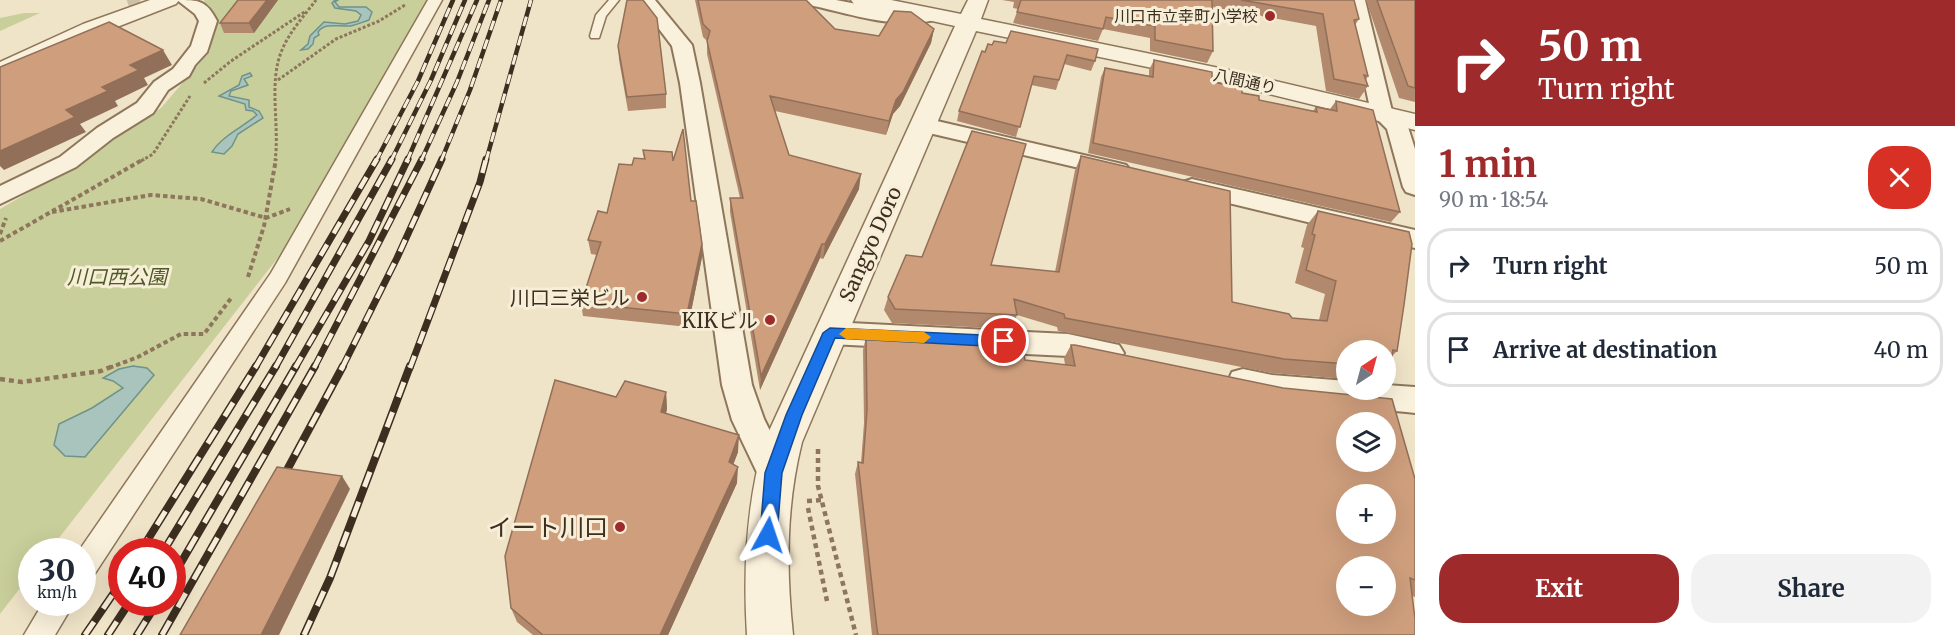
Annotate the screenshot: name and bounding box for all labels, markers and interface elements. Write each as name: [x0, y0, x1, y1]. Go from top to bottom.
place label: 川口市立幸町小学校: [1114, 6, 1258, 26]
marker: 川口市立幸町小学校: [1263, 9, 1277, 23]
text: 50 m: [1538, 20, 1642, 72]
icon: right: [1439, 24, 1517, 102]
street label: 八間通り: [1212, 64, 1278, 98]
text: Turn right: [1538, 72, 1675, 106]
text: 1 min: [1439, 142, 1537, 187]
button: close: [1868, 146, 1931, 209]
street label: Sangyo Doro: [833, 182, 907, 305]
text: 90 m · 18:54: [1439, 187, 1548, 212]
icon: right: [1442, 249, 1475, 282]
text: Turn right: [1493, 252, 1607, 280]
text: 50 m: [1874, 252, 1928, 280]
park label: 川口西公園: [67, 264, 170, 289]
place label: 川口三栄ビル: [510, 285, 630, 310]
marker: 川口三栄ビル: [635, 290, 649, 304]
place label: KIKビル: [682, 308, 758, 333]
marker: KIKビル: [763, 313, 777, 327]
pin: [978, 315, 1029, 366]
icon: arrive: [987, 324, 1020, 357]
icon: arrive: [1442, 333, 1475, 366]
text: Arrive at destination: [1493, 336, 1717, 364]
text: 40 m: [1873, 336, 1928, 364]
north arrow: [1336, 340, 1396, 400]
map controls: [1336, 340, 1396, 616]
button: layers: [1336, 412, 1396, 472]
button: +: [1336, 484, 1396, 544]
position arrow: [736, 503, 800, 567]
place label: イート川口: [488, 512, 608, 543]
marker: イート川口: [613, 520, 627, 534]
speed limit sign: 40: [108, 538, 186, 616]
text: 30: [39, 551, 75, 589]
button: Exit: [1439, 554, 1679, 623]
button: Share: [1691, 554, 1931, 623]
button: −: [1336, 556, 1396, 616]
text: km/h: [37, 583, 77, 602]

